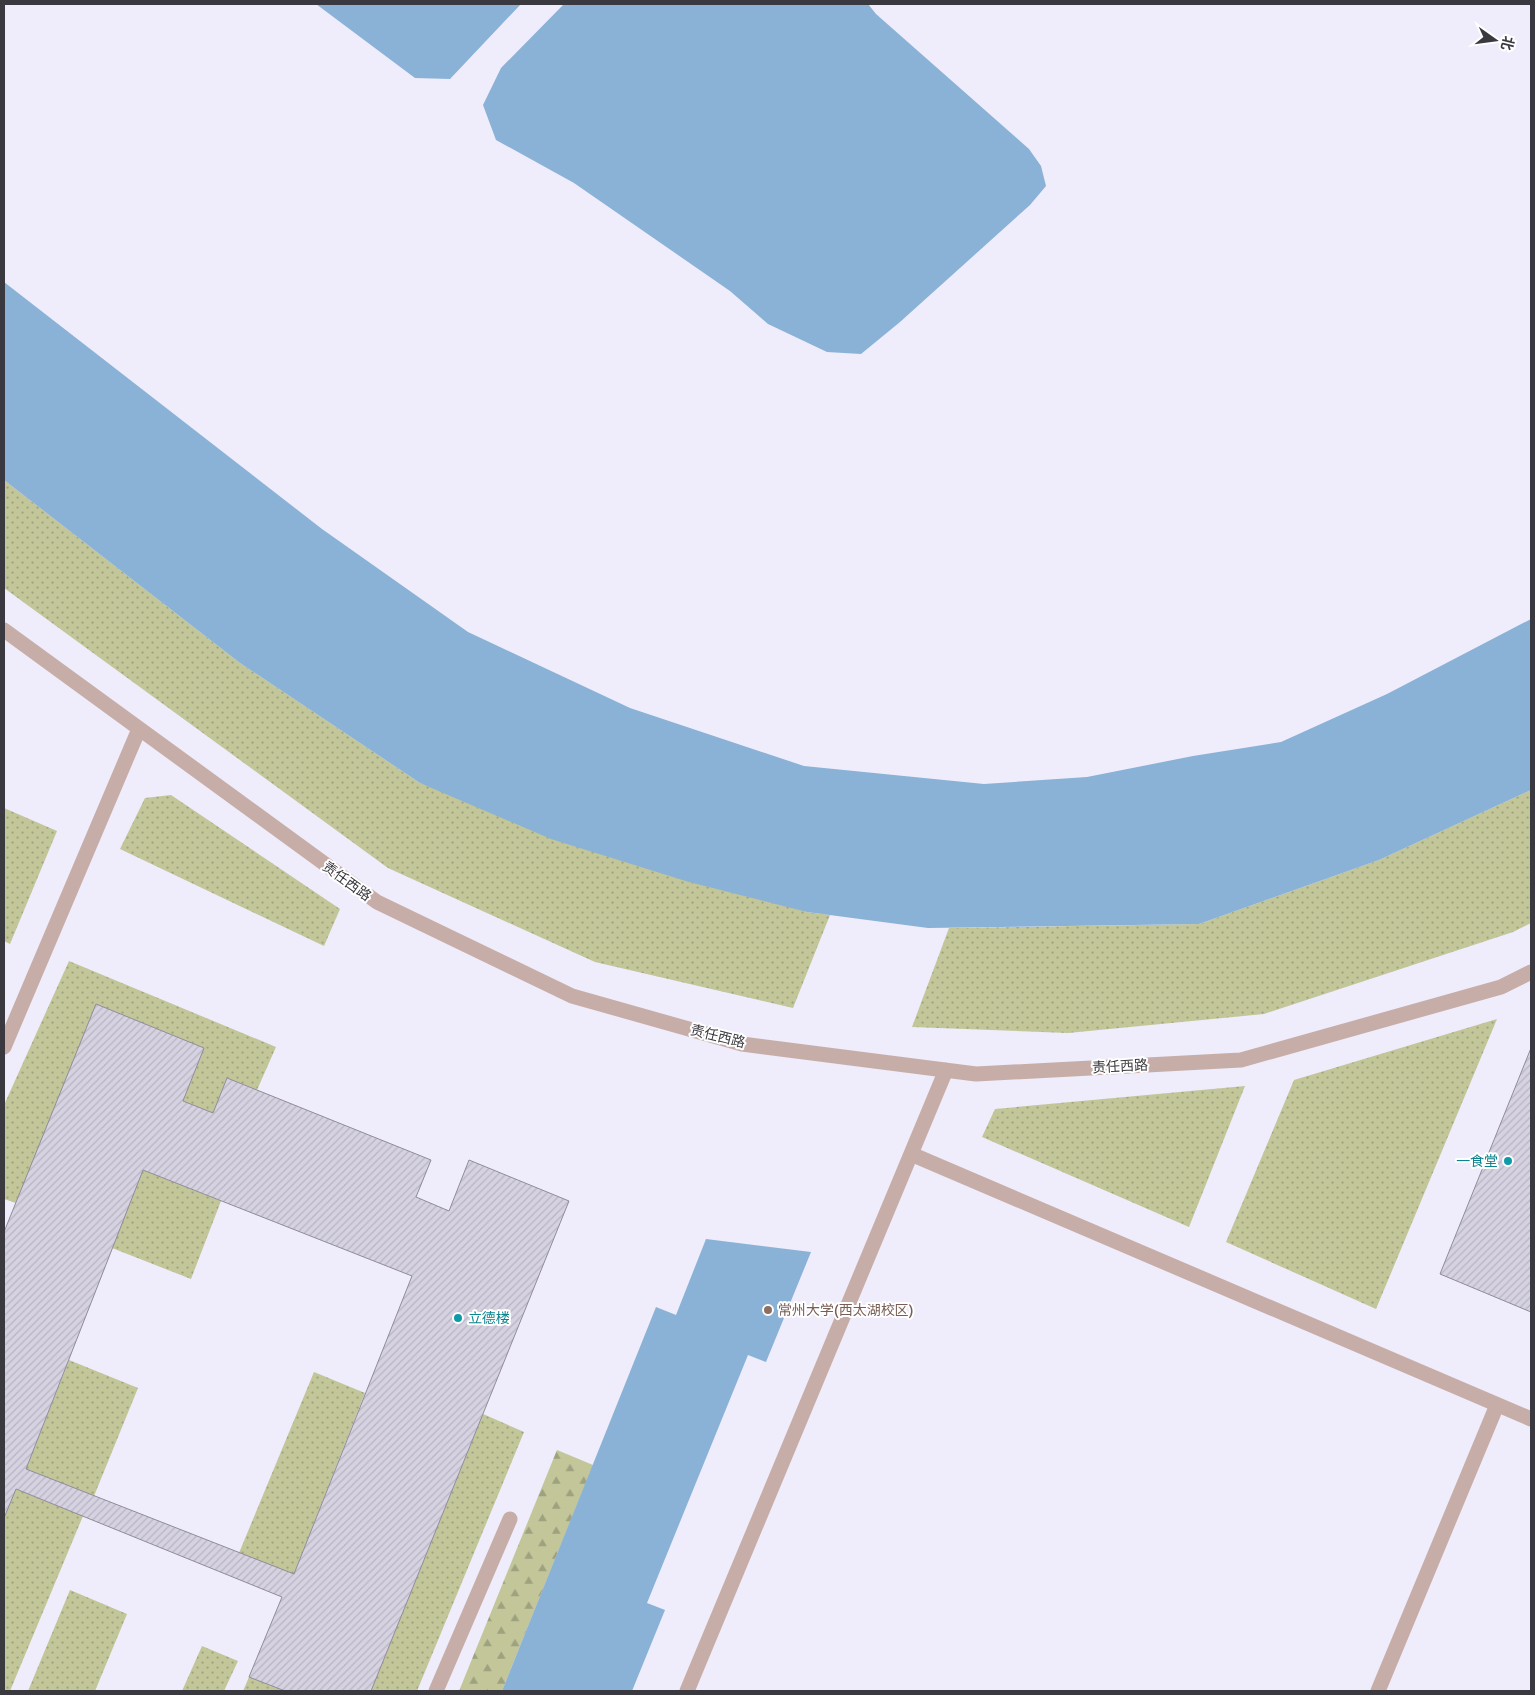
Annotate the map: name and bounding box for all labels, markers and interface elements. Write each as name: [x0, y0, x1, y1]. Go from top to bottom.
north arrow: [1470, 15, 1520, 65]
text: 北: [1497, 34, 1517, 52]
street label: 责任西路: [319, 858, 374, 905]
street label: 责任西路: [689, 1021, 747, 1052]
street label: 责任西路: [1092, 1057, 1148, 1076]
place label: 一食堂: [1456, 1153, 1498, 1170]
marker: 一食堂: [1502, 1155, 1514, 1167]
place label: 常州大学(西太湖校区): [778, 1302, 913, 1319]
marker: 常州大学(西太湖校区): [762, 1304, 774, 1316]
place label: 立德楼: [468, 1310, 510, 1327]
marker: 立德楼: [452, 1312, 464, 1324]

